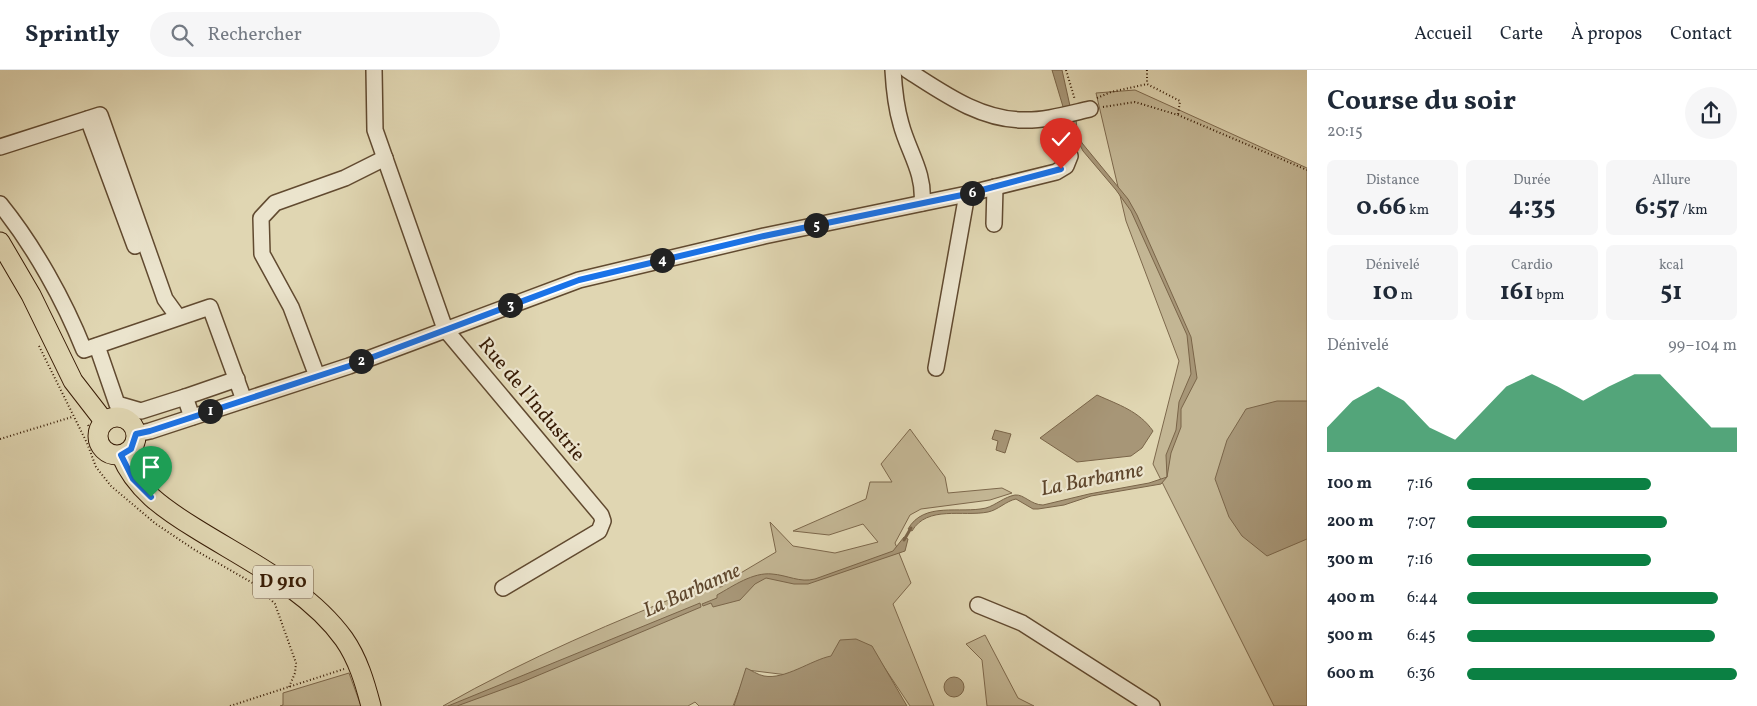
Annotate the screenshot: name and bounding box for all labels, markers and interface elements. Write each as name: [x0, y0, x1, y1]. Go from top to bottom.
search box: [150, 12, 500, 57]
text: Sprintly: [25, 18, 120, 52]
icon: search: [168, 21, 196, 49]
text: Rechercher: [208, 22, 302, 48]
text: Accueil: [1414, 22, 1472, 47]
text: Carte: [1500, 22, 1543, 47]
text: À propos: [1571, 22, 1642, 47]
text: Contact: [1670, 22, 1732, 47]
text: Course du soir: [1327, 82, 1516, 121]
button: share: [1685, 87, 1737, 139]
pin: [1040, 118, 1082, 169]
text: 20:15: [1327, 121, 1363, 143]
icon: check: [1047, 125, 1075, 153]
text: Distance: [1366, 171, 1419, 190]
text: Durée: [1513, 171, 1551, 190]
text: Allure: [1652, 171, 1691, 190]
pin: 6: [960, 180, 984, 206]
text: 6: [969, 184, 976, 203]
text: 0.66: [1356, 190, 1406, 225]
text: 4:35: [1508, 190, 1556, 225]
text: 6:57: [1635, 190, 1680, 225]
text: km: [1406, 201, 1429, 220]
text: /km: [1680, 201, 1708, 220]
pin: 5: [804, 212, 828, 238]
text: 5: [813, 216, 820, 235]
pin: 4: [650, 248, 674, 272]
text: 4: [658, 251, 667, 270]
text: Dénivelé: [1366, 256, 1420, 275]
text: Cardio: [1511, 256, 1553, 275]
text: kcal: [1659, 256, 1684, 275]
text: 10: [1372, 275, 1398, 310]
text: 161: [1500, 275, 1533, 310]
text: 51: [1660, 275, 1682, 310]
text: m: [1398, 286, 1413, 305]
text: bpm: [1533, 286, 1564, 305]
pin: 3: [498, 292, 522, 318]
text: 3: [507, 296, 514, 315]
street label: Rue de l'Industrie: [471, 332, 591, 468]
text: Dénivelé: [1327, 335, 1389, 357]
text: 99–104 m: [1668, 335, 1737, 357]
pin: 2: [348, 348, 374, 374]
text: 2: [358, 352, 365, 371]
pin: 1: [198, 398, 222, 424]
text: 1: [208, 402, 213, 421]
pin: [130, 446, 172, 497]
icon: arrive: [137, 453, 165, 481]
water label: La Barbanne: [1038, 456, 1146, 504]
text: 100 m: [1327, 473, 1372, 495]
text: 7:16: [1407, 473, 1433, 495]
text: 200 m: [1327, 511, 1374, 533]
text: 7:07: [1407, 511, 1436, 533]
text: 300 m: [1327, 549, 1373, 571]
text: 7:16: [1407, 549, 1433, 571]
water label: La Barbanne: [638, 556, 746, 625]
road number: D 910: [253, 566, 313, 598]
text: 400 m: [1327, 587, 1375, 609]
text: 6:44: [1407, 587, 1438, 609]
text: 500 m: [1327, 625, 1373, 647]
text: 6:45: [1407, 625, 1436, 647]
text: 600 m: [1327, 663, 1374, 685]
text: 6:36: [1407, 663, 1435, 685]

